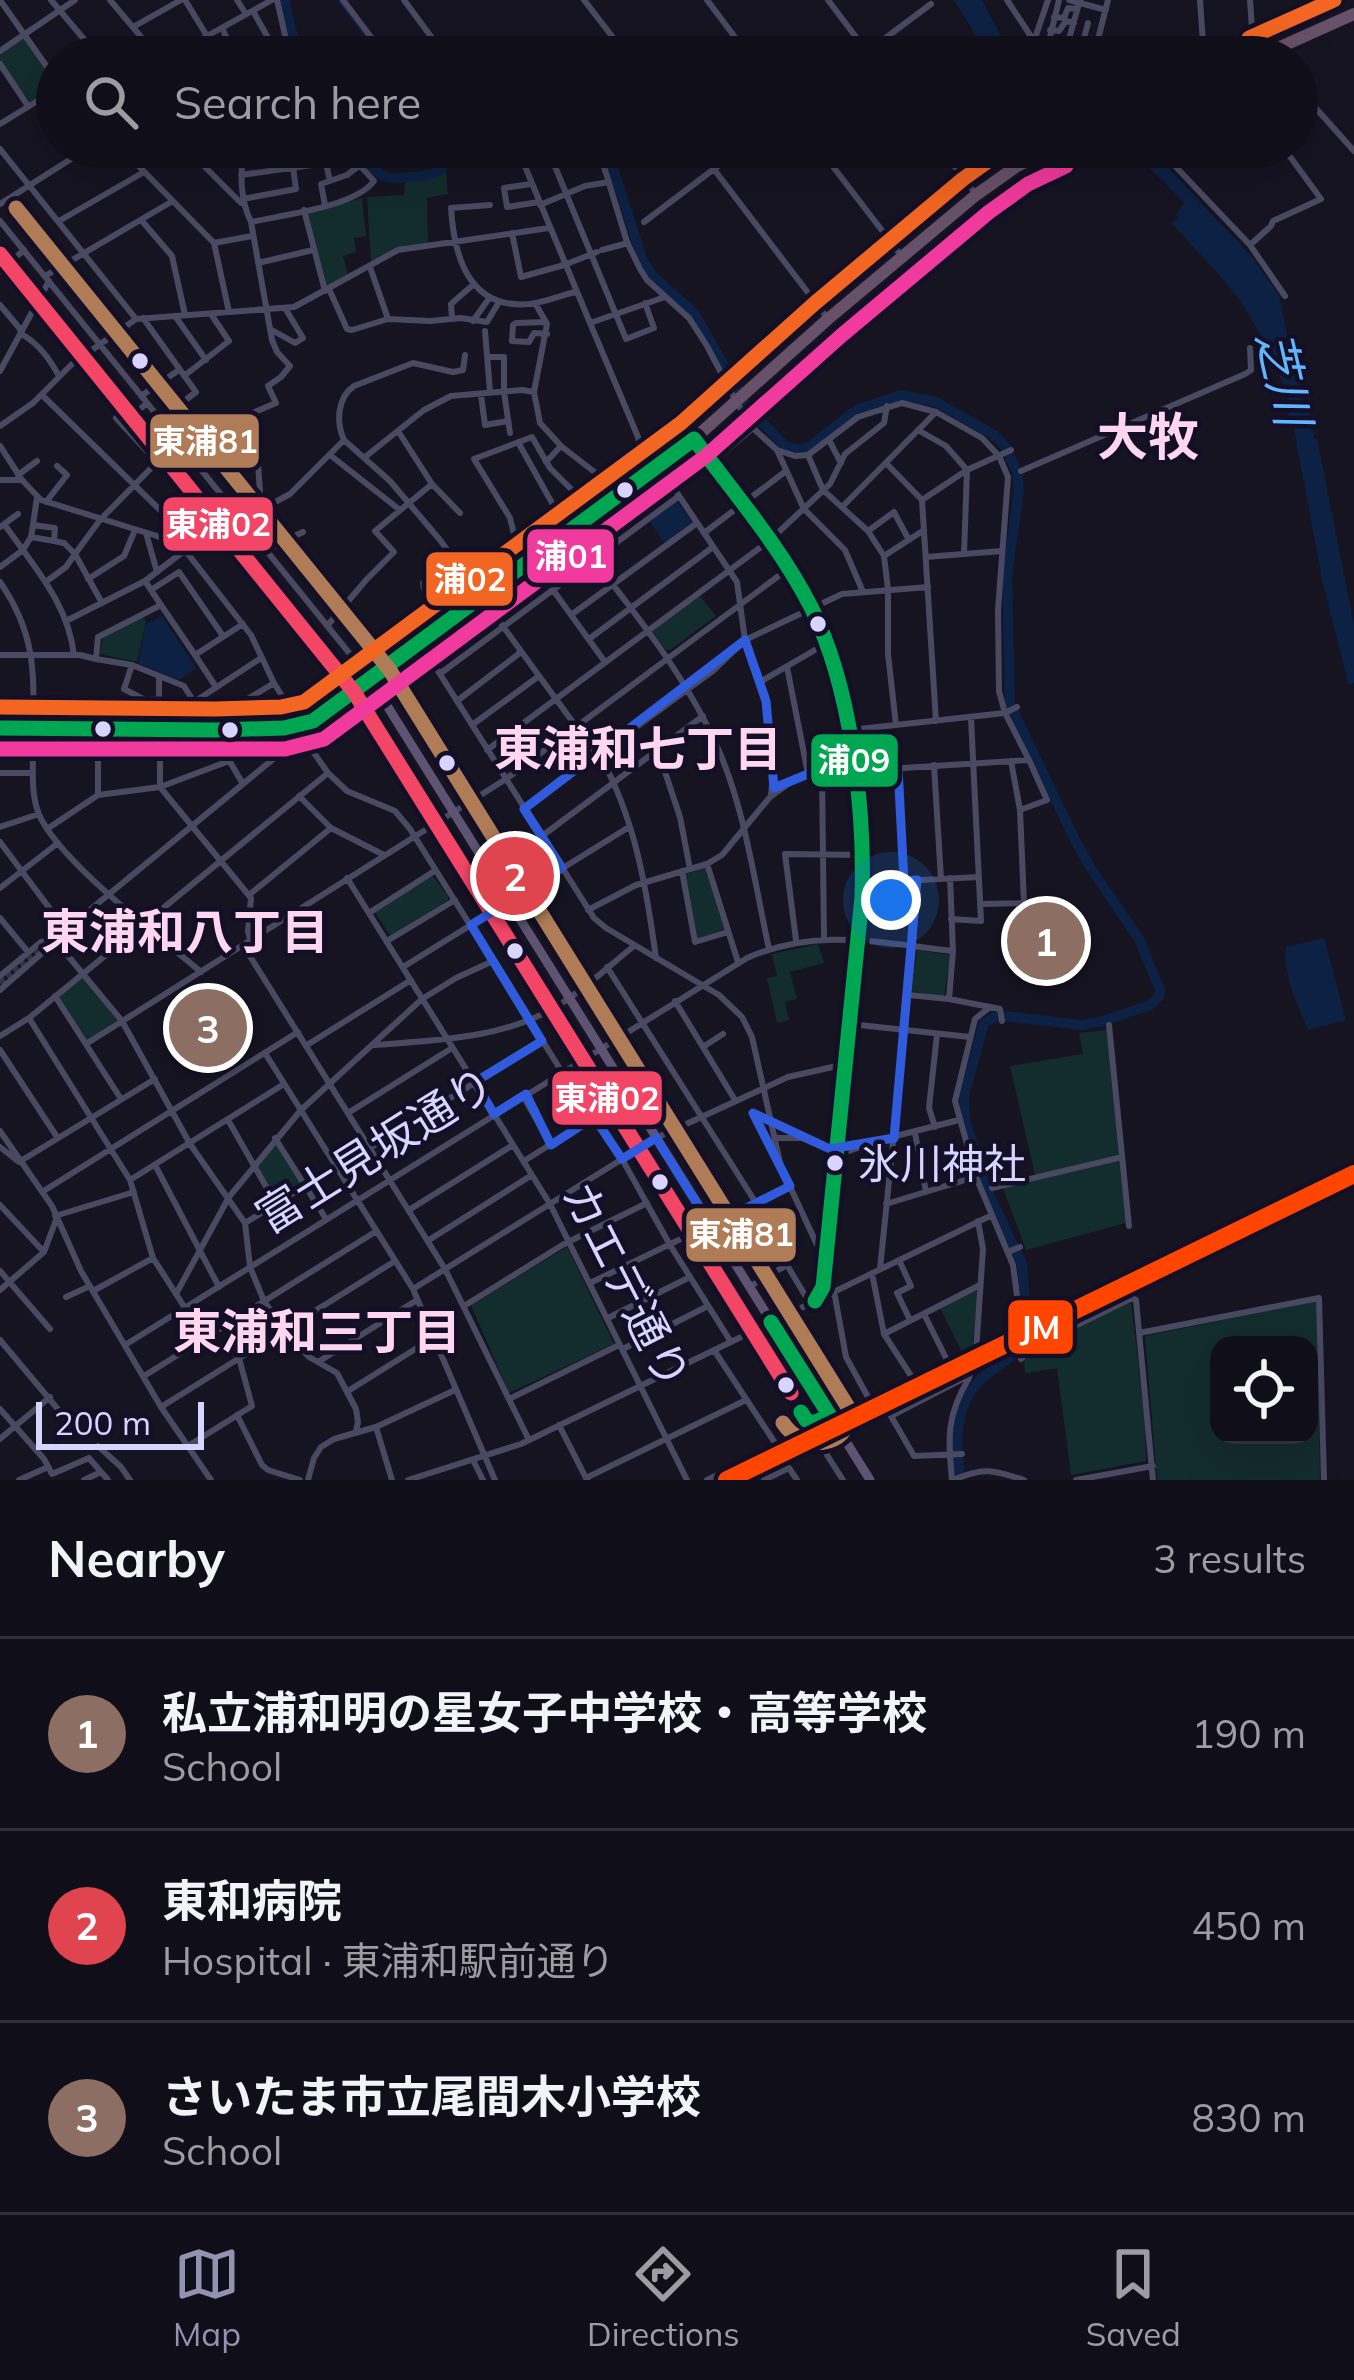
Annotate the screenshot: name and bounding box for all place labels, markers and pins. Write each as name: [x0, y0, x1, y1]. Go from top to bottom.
unlabelled marker: [129, 350, 151, 372]
unlabelled marker: [614, 479, 636, 501]
unlabelled marker: [807, 613, 829, 635]
unlabelled marker: [92, 718, 114, 740]
unlabelled marker: [219, 719, 241, 741]
unlabelled marker: [436, 752, 458, 774]
pin: 2: [476, 831, 554, 921]
pin: 1: [1007, 896, 1085, 986]
unlabelled marker: [504, 940, 526, 962]
pin: 3: [169, 983, 247, 1073]
place label: 氷川神社: [858, 1137, 1026, 1190]
marker: 氷川神社: [824, 1152, 846, 1174]
unlabelled marker: [649, 1171, 671, 1193]
unlabelled marker: [775, 1374, 797, 1396]

